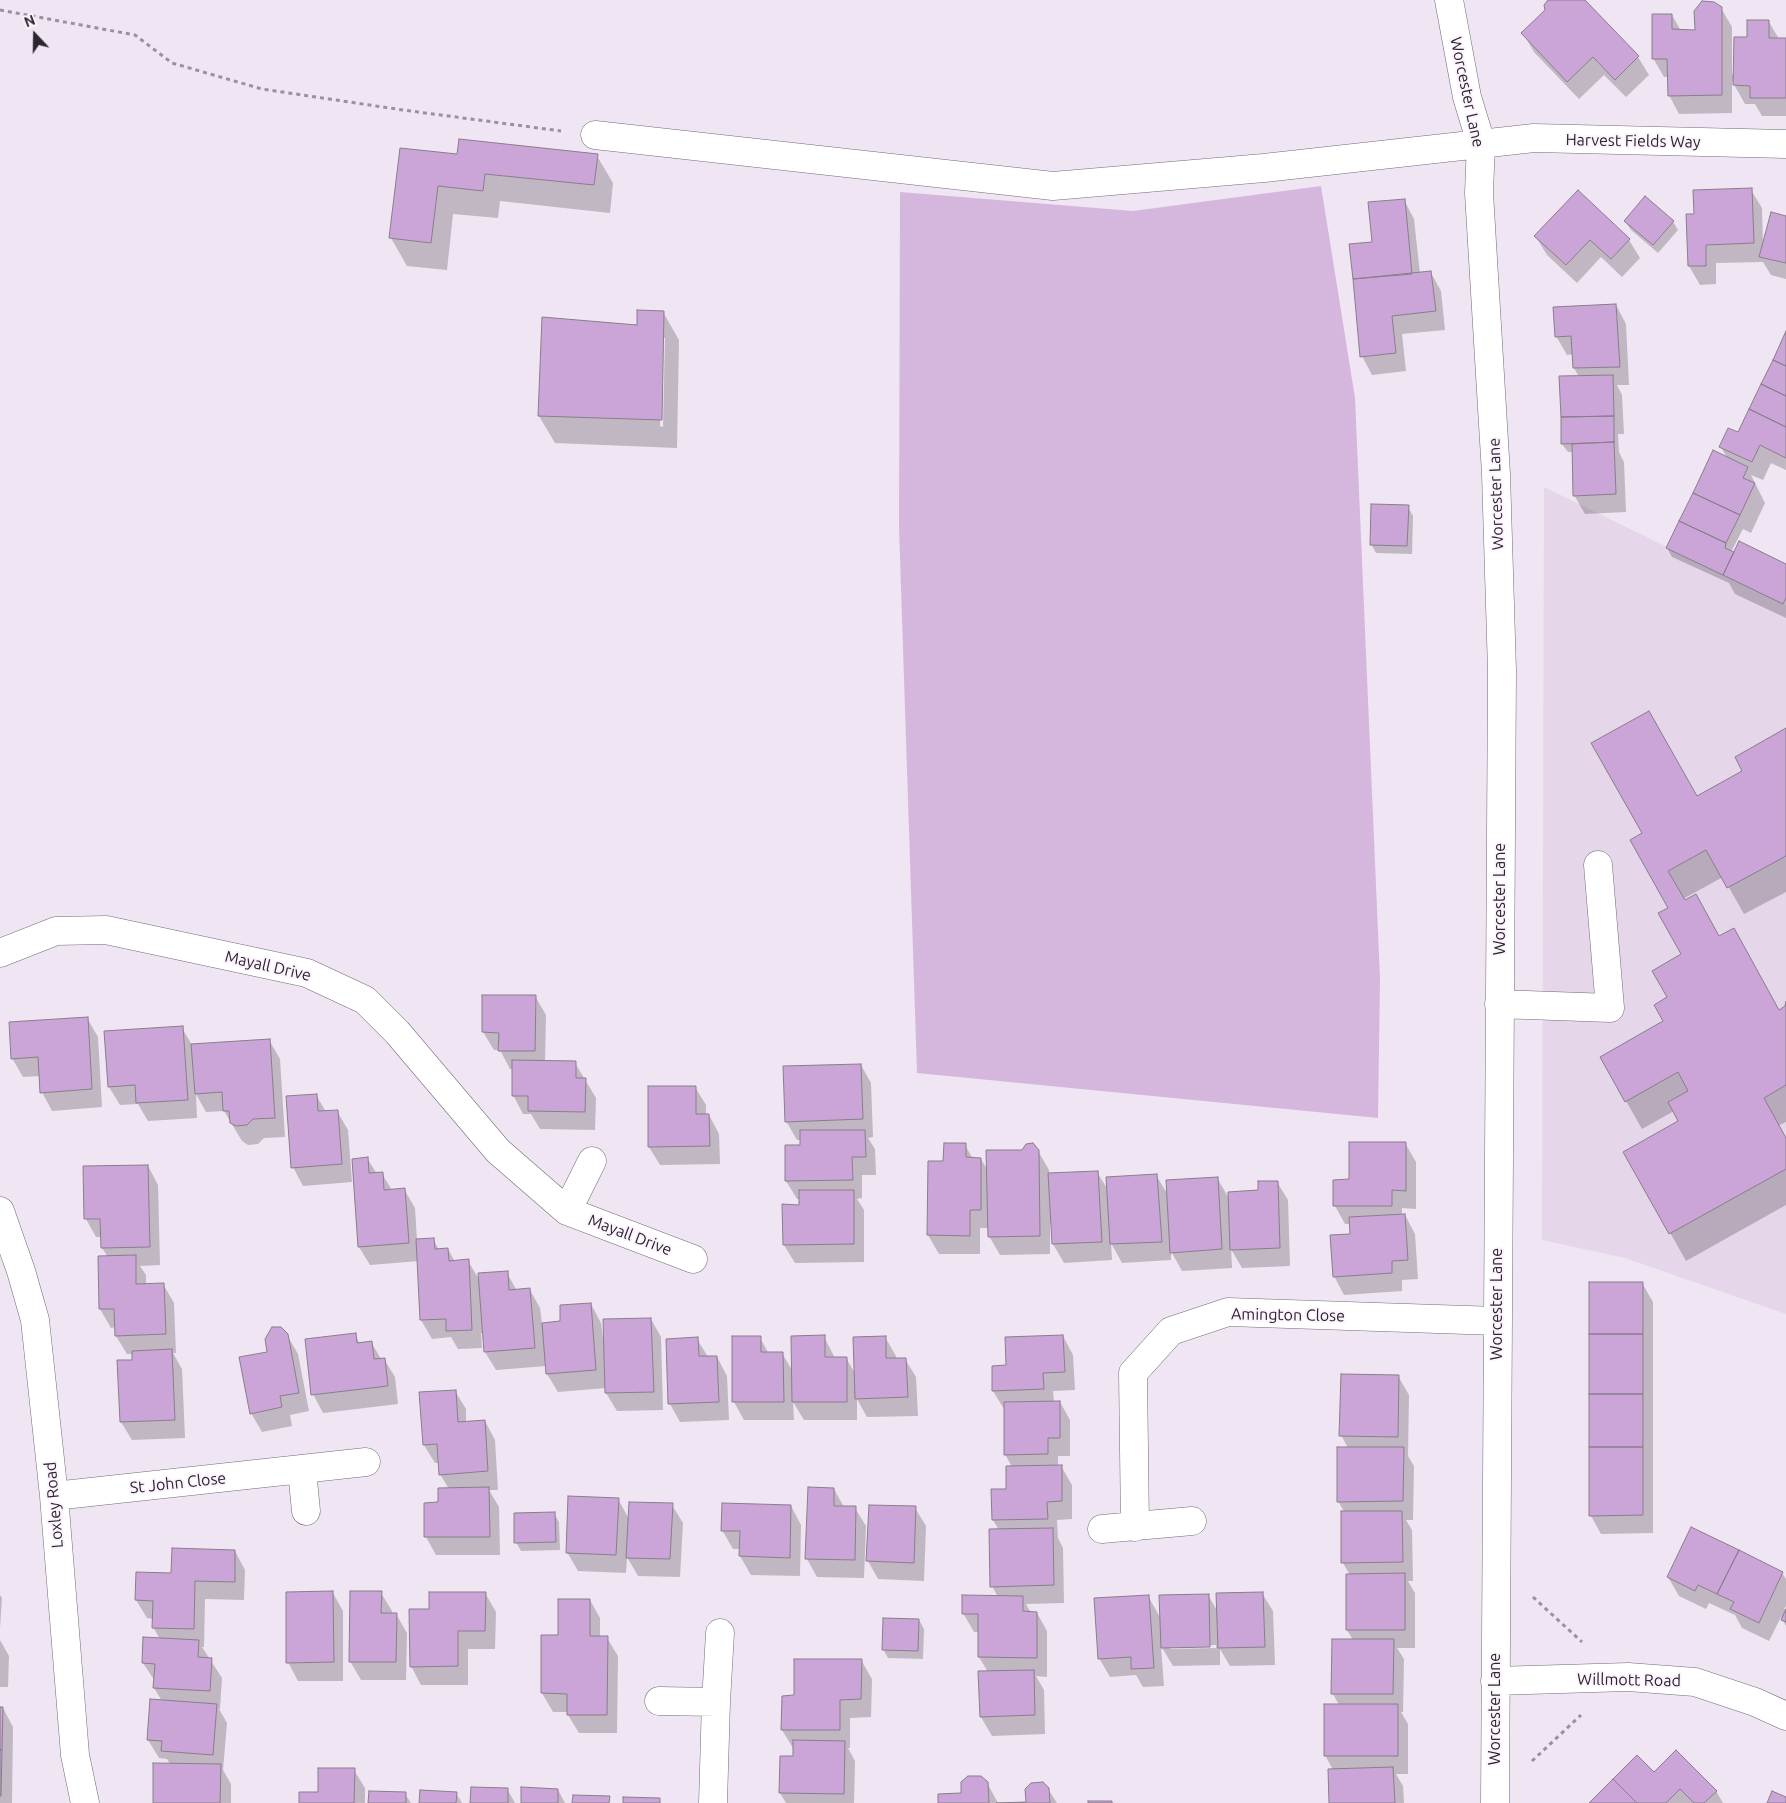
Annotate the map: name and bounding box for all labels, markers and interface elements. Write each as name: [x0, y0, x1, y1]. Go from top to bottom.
north arrow: [10, 10, 60, 60]
text: N: [22, 12, 37, 30]
street label: Worcester Lane: [1446, 35, 1488, 149]
street label: Harvest Fields Way: [1565, 130, 1701, 152]
street label: Worcester Lane: [1484, 438, 1508, 550]
street label: Worcester Lane: [1490, 843, 1510, 955]
street label: Mayall Drive: [223, 947, 313, 985]
street label: Mayall Drive: [586, 1210, 674, 1260]
street label: Worcester Lane: [1487, 1248, 1507, 1360]
street label: Amington Close: [1231, 1304, 1345, 1326]
street label: Loxley Road: [41, 1461, 67, 1549]
street label: St John Close: [129, 1468, 227, 1498]
street label: Worcester Lane: [1485, 1653, 1505, 1765]
street label: Willmott Road: [1577, 1669, 1681, 1691]

